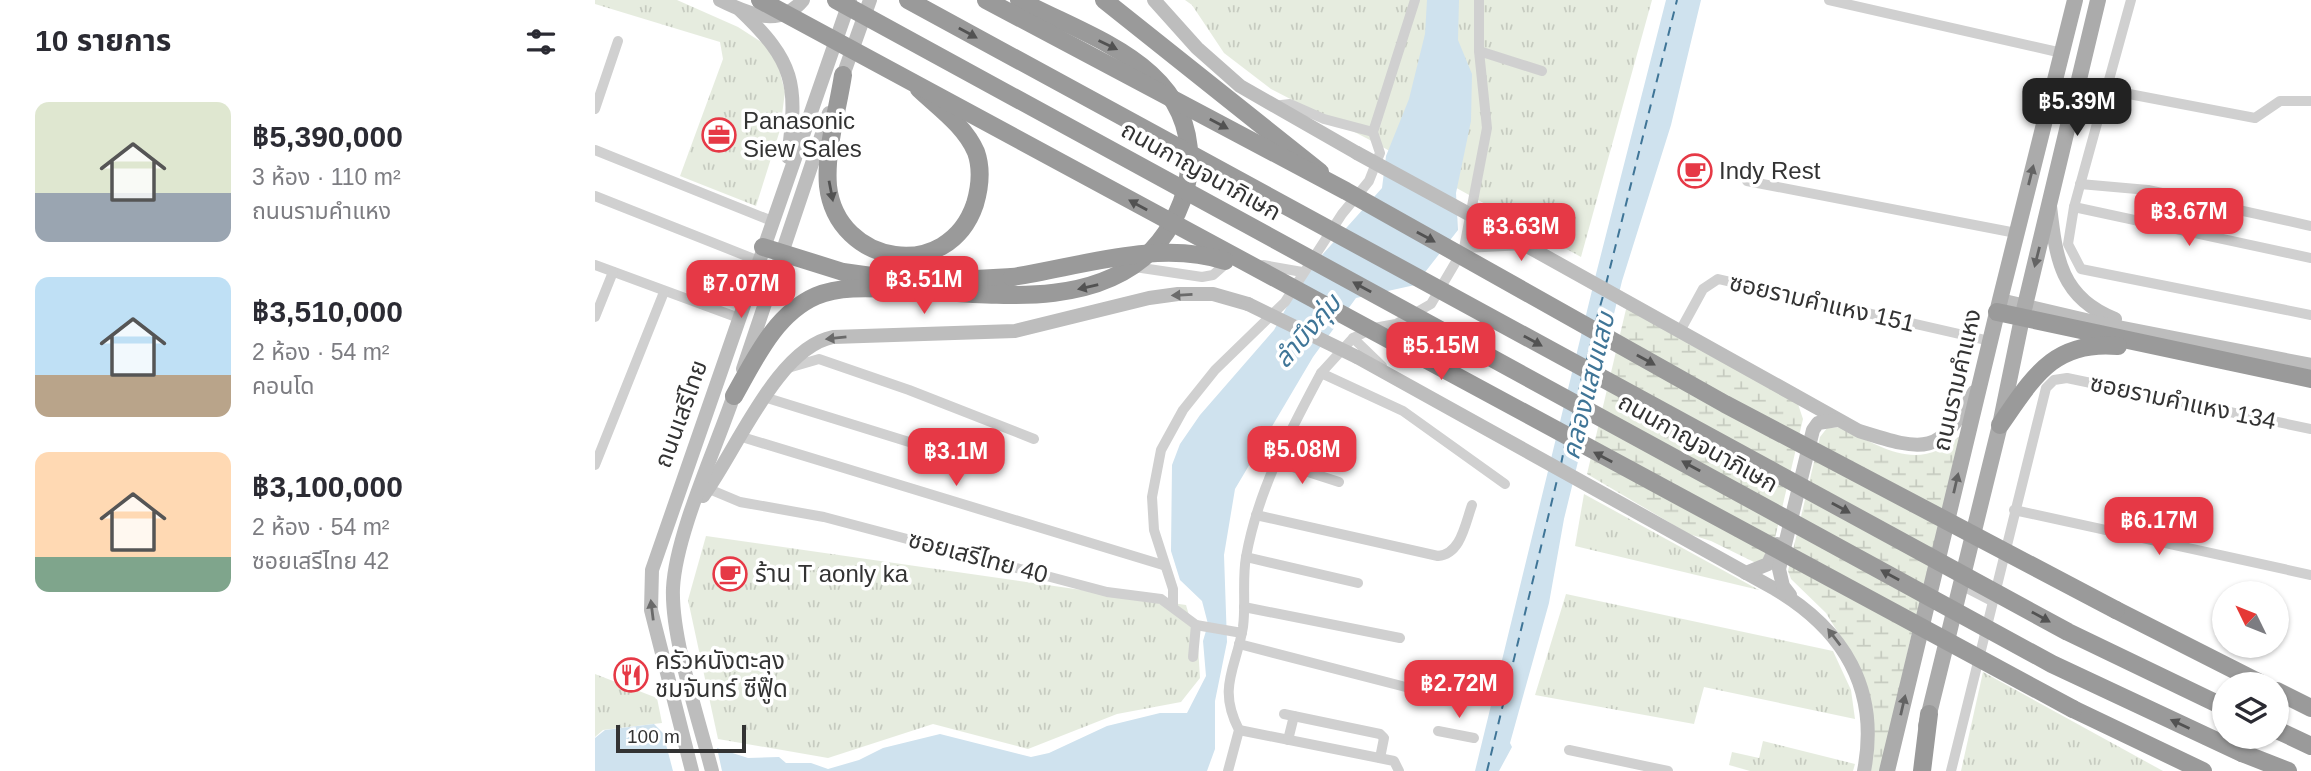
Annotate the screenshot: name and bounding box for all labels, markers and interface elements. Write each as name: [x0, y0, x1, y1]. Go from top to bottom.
icon: filters: [522, 23, 560, 61]
text: 10 รายการ: [35, 24, 171, 57]
one-way arrow: [958, 27, 978, 39]
one-way arrow: [1098, 39, 1118, 50]
pin: ฿5.39M: [2020, 78, 2134, 138]
text: ฿5.39M: [2038, 88, 2116, 114]
place label: Panasonic Siew Sales: [743, 107, 862, 162]
office icon: Panasonic Siew Sales: [700, 116, 738, 154]
street label: ถนนกาญจนาภิเษก: [1117, 116, 1286, 226]
one-way arrow: [1210, 118, 1229, 130]
text: ฿5,390,000: [252, 120, 403, 153]
icon: home: [91, 130, 175, 214]
cafe icon: Indy Rest: [1676, 152, 1714, 190]
place label: Indy Rest: [1719, 157, 1821, 184]
one-way arrow: [2026, 163, 2037, 185]
text: 3 ห้อง · 110 m²: [252, 164, 401, 190]
one-way arrow: [826, 180, 837, 202]
pin: ฿3.67M: [2132, 188, 2246, 248]
text: ถนนรามคำแหง: [252, 198, 391, 224]
text: ฿3.67M: [2150, 198, 2228, 224]
one-way arrow: [1128, 199, 1148, 210]
pin: ฿3.63M: [1464, 204, 1578, 263]
text: ฿3.63M: [1482, 213, 1560, 239]
one-way arrow: [1417, 231, 1436, 243]
one-way arrow: [2031, 246, 2042, 268]
pin: ฿3.51M: [867, 256, 981, 316]
pin: ฿7.07M: [684, 260, 798, 320]
text: ฿3.51M: [885, 266, 963, 292]
street label: ซอยรามคำแหง 151: [1727, 268, 1917, 337]
text: ฿7.07M: [702, 270, 780, 296]
one-way arrow: [1352, 281, 1372, 293]
one-way arrow: [1077, 282, 1099, 293]
water label: ลำบึงกุ่ม: [1267, 287, 1349, 374]
one-way arrow: [1170, 289, 1192, 300]
text: ฿3,510,000: [252, 295, 403, 328]
icon: home: [91, 305, 175, 389]
street label: ถนนรามคำแหง: [1927, 306, 1986, 454]
water label: คลองแสนแสบ: [1555, 307, 1621, 462]
pin: ฿5.15M: [1384, 322, 1498, 382]
one-way arrow: [825, 332, 847, 343]
text: ฿5.15M: [1402, 332, 1480, 358]
one-way arrow: [1524, 335, 1543, 347]
text: 2 ห้อง · 54 m²: [252, 339, 389, 365]
one-way arrow: [1637, 354, 1656, 366]
street label: ถนนเสรีไทย: [649, 356, 712, 471]
street label: ซอยรามคำแหง 134: [2088, 369, 2279, 434]
text: คอนโด: [252, 373, 314, 399]
street label: ถนนกาญจนาภิเษก: [1614, 388, 1783, 498]
pin: ฿5.08M: [1245, 426, 1359, 486]
pin: ฿3.1M: [907, 428, 1005, 488]
text: ฿5.08M: [1263, 436, 1341, 462]
text: ฿3.1M: [924, 438, 988, 464]
one-way arrow: [1593, 451, 1613, 463]
one-way arrow: [1681, 460, 1701, 472]
text: ฿3,100,000: [252, 470, 403, 503]
one-way arrow: [1951, 472, 1962, 494]
icon: home: [91, 480, 175, 564]
pin: ฿6.17M: [2102, 498, 2216, 557]
one-way arrow: [1831, 502, 1850, 514]
text: ฿6.17M: [2120, 507, 2198, 533]
text: 2 ห้อง · 54 m²: [252, 514, 389, 540]
street label: ซอยเสรีไทย 40: [905, 525, 1051, 588]
text: ซอยเสรีไทย 42: [252, 548, 389, 574]
cafe icon: ร้าน T aonly ka: [711, 555, 749, 593]
place label: ร้าน T aonly ka: [755, 560, 909, 587]
one-way arrow: [1881, 569, 1900, 581]
north arrow: [2212, 581, 2289, 658]
map controls: [2212, 581, 2289, 749]
one-way arrow: [646, 599, 657, 621]
one-way arrow: [2031, 611, 2050, 623]
one-way arrow: [1827, 629, 1842, 647]
place label: ครัวหนังตะลุง ชมจันทร์ ซีฟู๊ด: [655, 647, 788, 704]
restaurant icon: ครัวหนังตะลุง ชมจันทร์ ซีฟู๊ด: [612, 656, 650, 694]
pin: ฿2.72M: [1402, 660, 1516, 720]
text: ฿2.72M: [1420, 670, 1498, 696]
button: layers: [2212, 672, 2289, 749]
one-way arrow: [1898, 694, 1909, 716]
one-way arrow: [2170, 718, 2190, 730]
scale bar: [616, 722, 745, 754]
text: 100 m: [627, 726, 680, 747]

